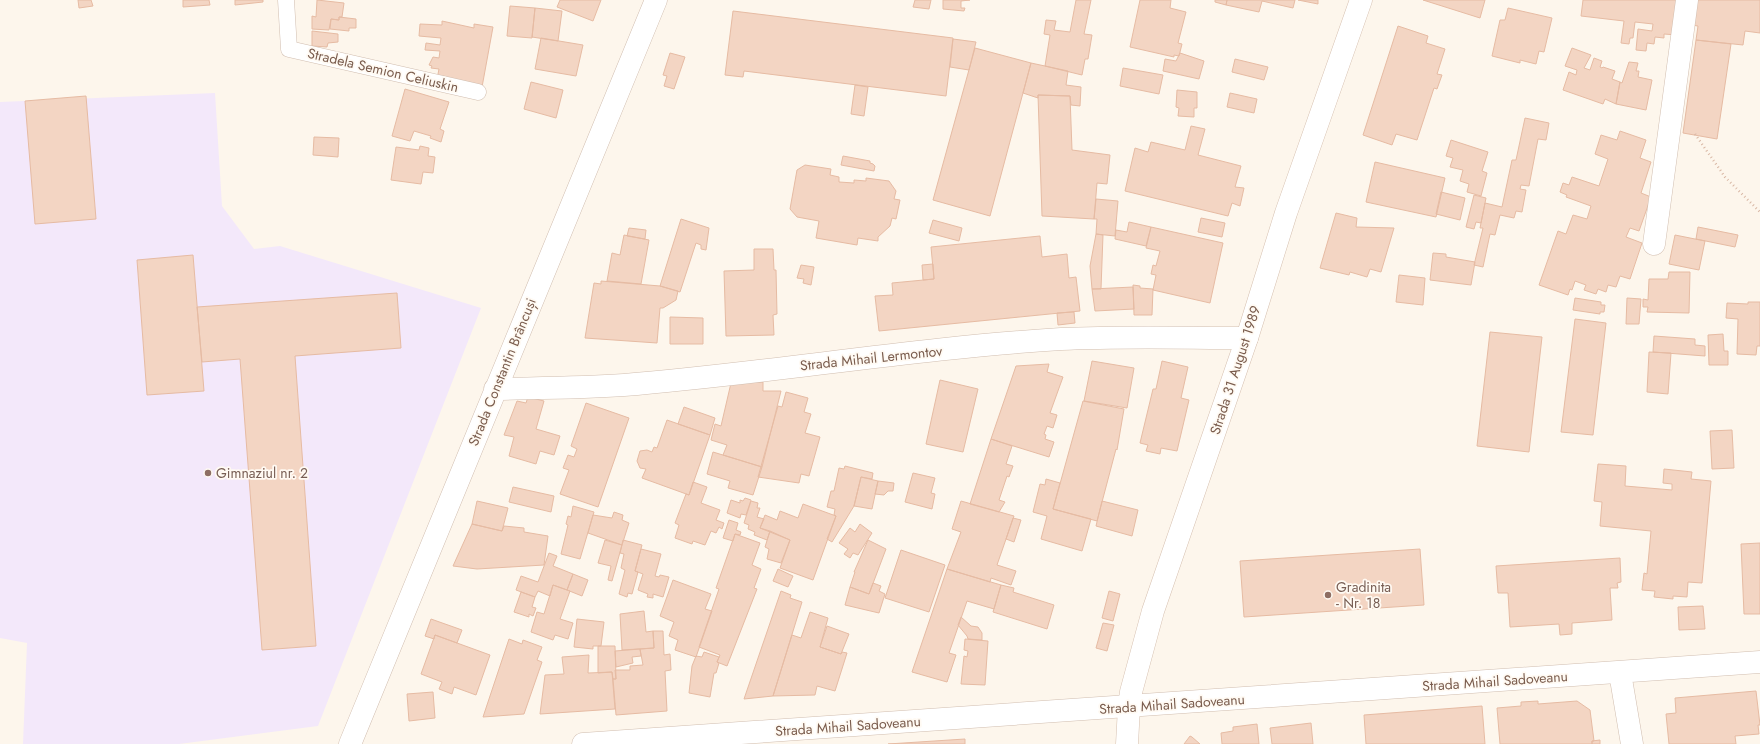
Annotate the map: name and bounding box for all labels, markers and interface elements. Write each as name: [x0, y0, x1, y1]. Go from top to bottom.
street label: Stradela Semion Celiuskin: [306, 43, 460, 97]
street label: Strada Constantin Brâncuși: [463, 295, 542, 449]
street label: Strada 31 August 1989: [1205, 303, 1265, 437]
street label: Strada Mihail Lermontov: [799, 341, 944, 375]
place label: Gimnaziul nr. 2: [216, 463, 308, 483]
marker: Gimnaziul nr. 2: [203, 468, 213, 478]
place label: Gradinita - Nr. 18: [1336, 577, 1391, 613]
marker: Gradinita - Nr. 18: [1323, 590, 1333, 600]
street label: Strada Mihail Sadoveanu: [1421, 666, 1569, 696]
street label: Strada Mihail Sadoveanu: [1098, 689, 1246, 719]
street label: Strada Mihail Sadoveanu: [774, 711, 922, 741]

